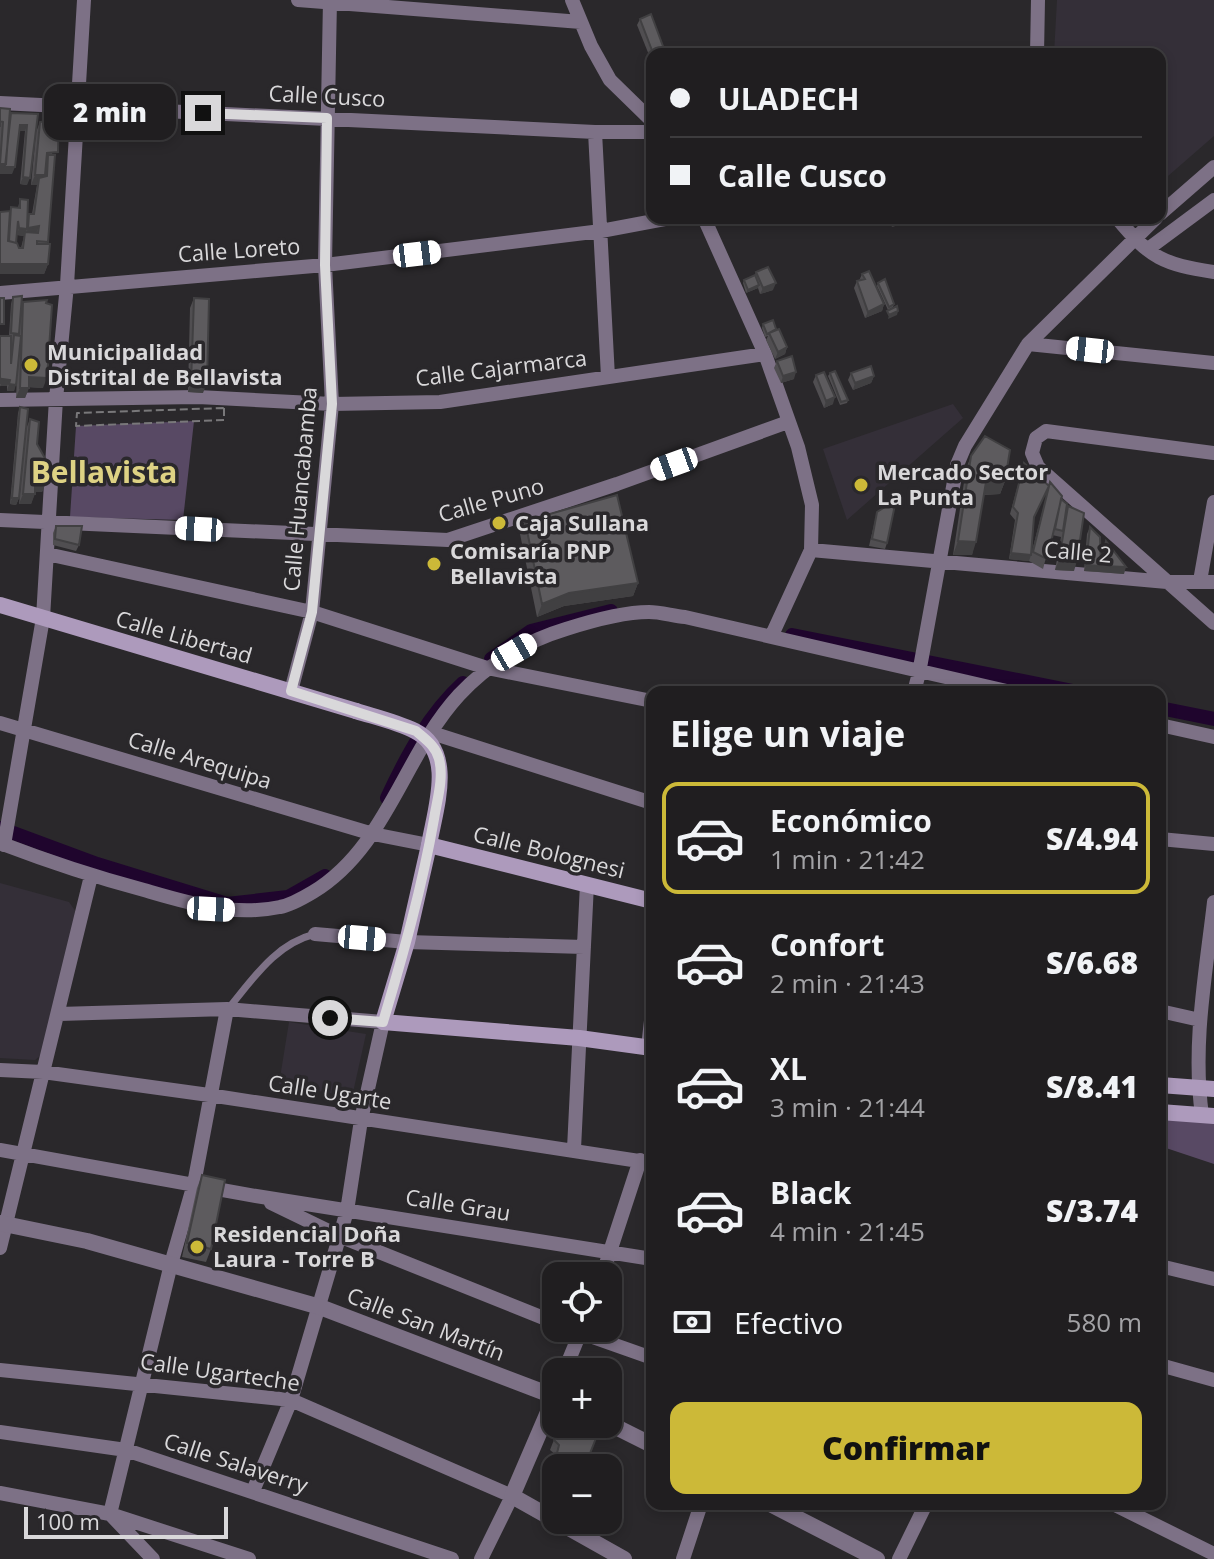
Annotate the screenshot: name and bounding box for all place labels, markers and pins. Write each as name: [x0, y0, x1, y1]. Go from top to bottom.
place label: Municipalidad Distrital de Bellavista: [47, 336, 283, 391]
marker: Municipalidad Distrital de Bellavista: [22, 356, 40, 374]
place label: Mercado Sector La Punta: [877, 456, 1048, 511]
marker: Mercado Sector La Punta: [852, 476, 870, 494]
place label: Caja Sullana: [515, 507, 649, 537]
marker: Caja Sullana: [490, 514, 508, 532]
place label: Comisaría PNP Bellavista: [450, 535, 611, 590]
marker: Comisaría PNP Bellavista: [425, 555, 443, 573]
place label: Residencial Doña Laura - Torre B: [213, 1218, 401, 1273]
marker: Residencial Doña Laura - Torre B: [188, 1238, 206, 1256]

